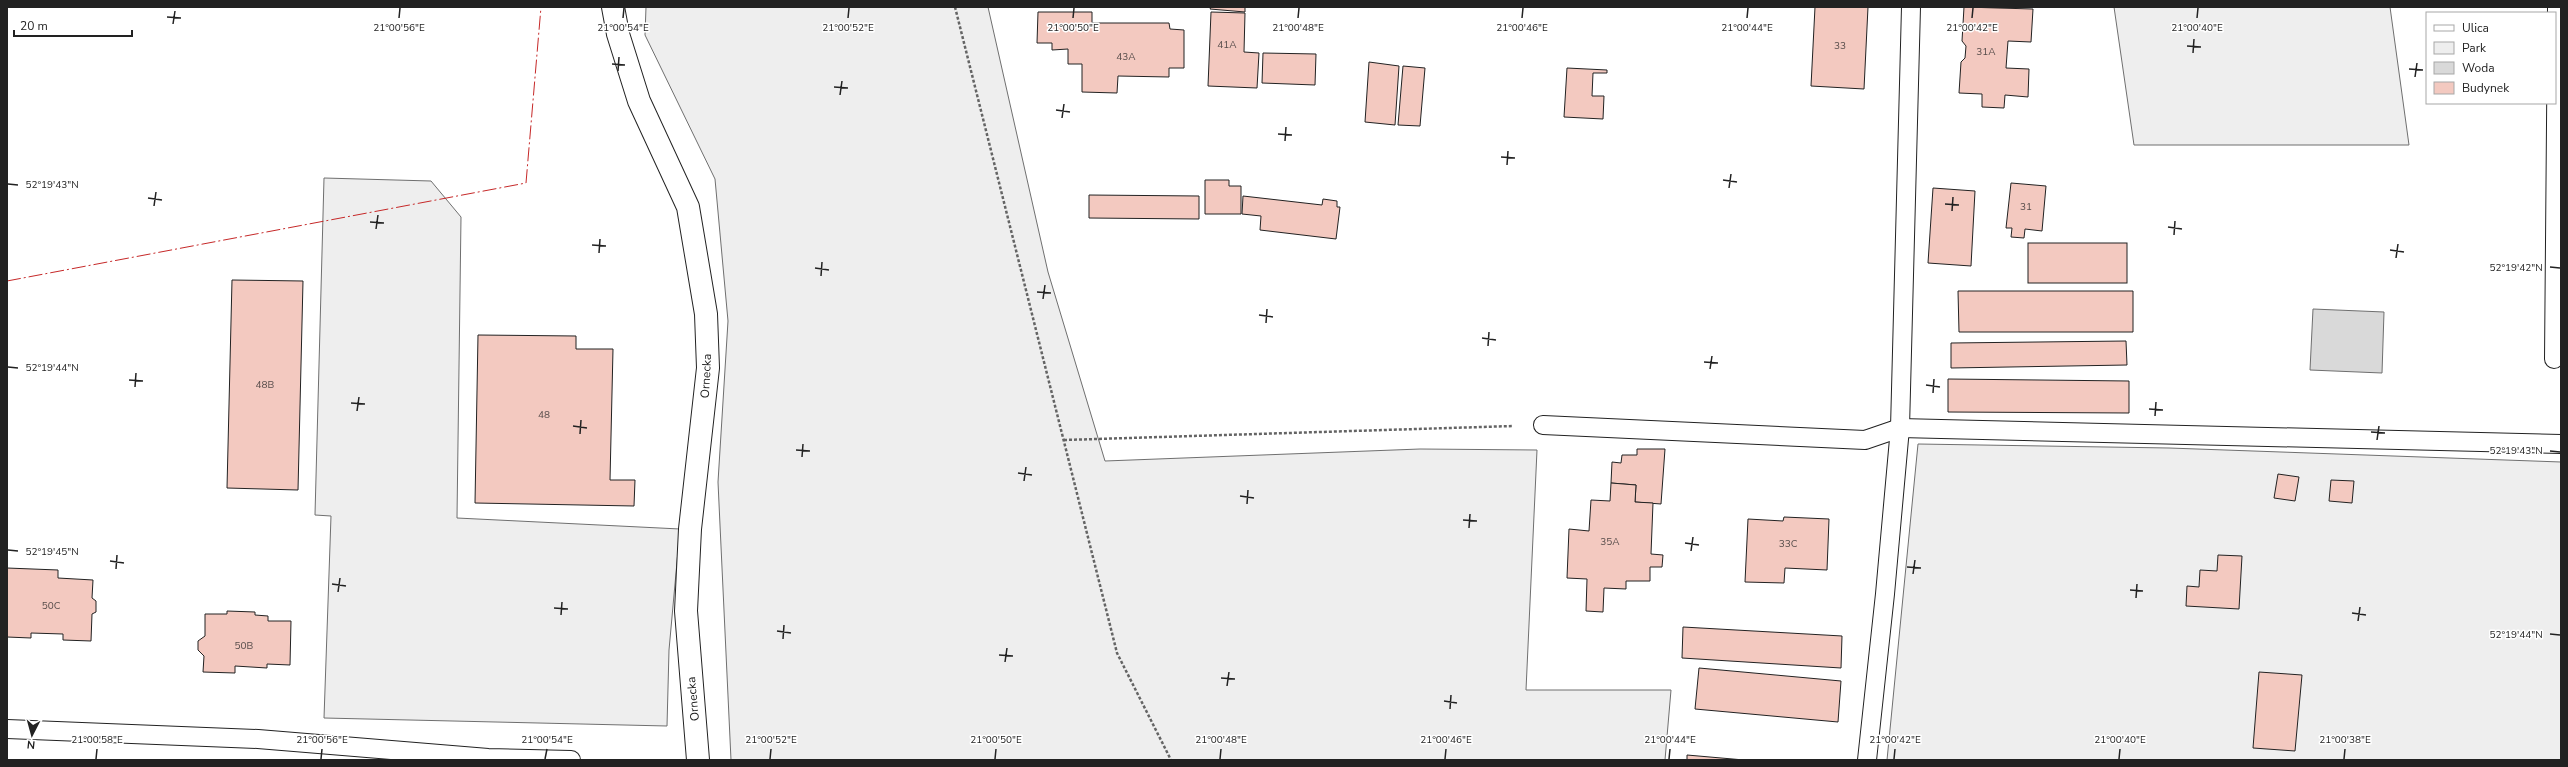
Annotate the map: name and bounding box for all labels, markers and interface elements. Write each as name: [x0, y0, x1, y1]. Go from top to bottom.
scale bar: [14, 12, 132, 38]
legend: [2426, 12, 2556, 104]
text: 20 m: [20, 18, 48, 34]
text: Ulica: [2462, 20, 2489, 36]
text: 21°00'56"E: [373, 21, 425, 35]
text: 21°00'54"E: [597, 21, 649, 35]
text: 21°00'52"E: [822, 21, 874, 35]
text: 21°00'50"E: [1047, 21, 1099, 35]
text: 21°00'48"E: [1272, 21, 1324, 35]
text: 21°00'46"E: [1496, 21, 1548, 35]
text: 21°00'44"E: [1721, 21, 1773, 35]
text: 21°00'42"E: [1946, 21, 1998, 35]
text: 21°00'40"E: [2171, 21, 2223, 35]
house number: 41A: [1217, 38, 1237, 52]
house number: 33: [1834, 39, 1846, 53]
text: Park: [2462, 40, 2487, 56]
house number: 31A: [1976, 45, 1996, 59]
house number: 43A: [1116, 50, 1136, 64]
text: Woda: [2462, 60, 2495, 76]
text: Budynek: [2462, 80, 2510, 96]
text: 52°19'43"N: [25, 178, 79, 192]
house number: 31: [2020, 200, 2032, 214]
text: 52°19'42"N: [2489, 261, 2543, 275]
street label: Ornecka: [697, 353, 715, 399]
text: 52°19'44"N: [25, 361, 79, 375]
house number: 48B: [256, 378, 275, 392]
house number: 48: [538, 408, 550, 422]
text: 52°19'43"N: [2489, 444, 2543, 458]
house number: 35A: [1600, 535, 1620, 549]
house number: 33C: [1779, 537, 1798, 551]
text: 52°19'45"N: [25, 545, 79, 559]
house number: 50C: [42, 599, 61, 613]
text: 52°19'44"N: [2489, 628, 2543, 642]
house number: 50B: [235, 639, 254, 653]
street label: Ornecka: [683, 676, 703, 722]
north arrow: [12, 715, 52, 755]
text: 21°00'58"E: [71, 733, 123, 747]
text: 21°00'56"E: [296, 733, 348, 747]
text: 21°00'54"E: [521, 733, 573, 747]
text: 21°00'52"E: [745, 733, 797, 747]
text: 21°00'50"E: [970, 733, 1022, 747]
text: 21°00'48"E: [1195, 733, 1247, 747]
text: 21°00'46"E: [1420, 733, 1472, 747]
text: 21°00'44"E: [1644, 733, 1696, 747]
text: 21°00'42"E: [1869, 733, 1921, 747]
text: 21°00'40"E: [2094, 733, 2146, 747]
text: 21°00'38"E: [2319, 733, 2371, 747]
text: N: [26, 737, 36, 752]

